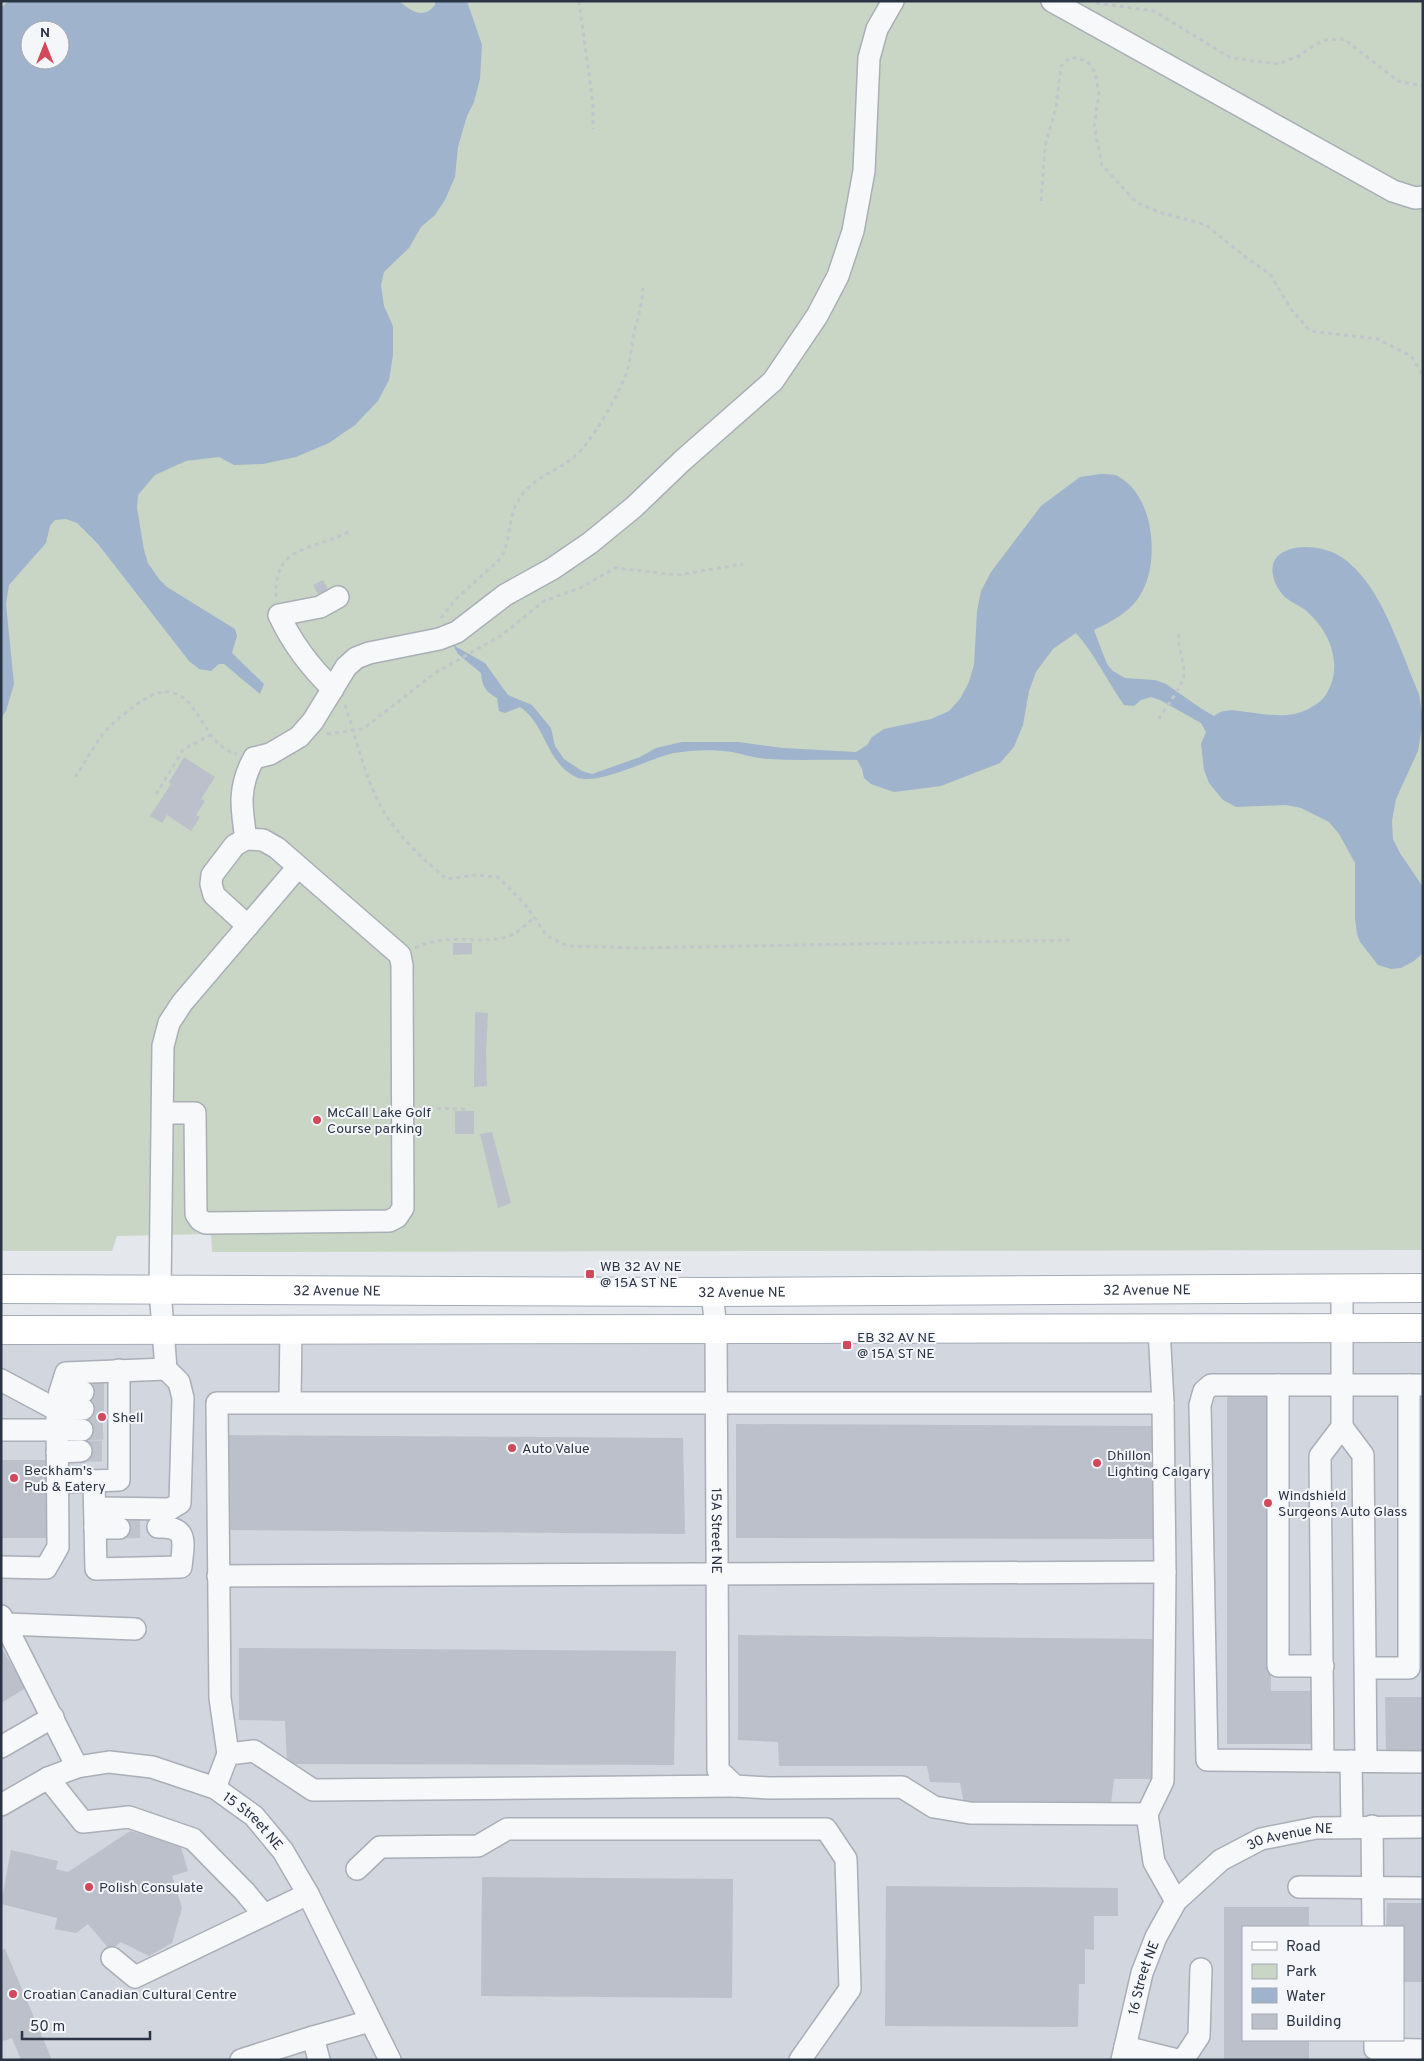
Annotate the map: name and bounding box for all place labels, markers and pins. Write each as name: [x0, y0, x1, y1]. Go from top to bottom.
place label: McCall Lake Golf Course parking: [327, 1105, 431, 1138]
marker: McCall Lake Golf Course parking: [311, 1114, 323, 1126]
place label: WB 32 AV NE @ 15A ST NE: [600, 1259, 682, 1292]
marker: WB 32 AV NE @ 15A ST NE: [584, 1268, 596, 1280]
place label: EB 32 AV NE @ 15A ST NE: [857, 1330, 936, 1363]
marker: EB 32 AV NE @ 15A ST NE: [841, 1339, 853, 1351]
place label: Shell: [112, 1410, 143, 1427]
marker: Shell: [96, 1411, 108, 1423]
place label: Auto Value: [522, 1441, 590, 1458]
marker: Auto Value: [506, 1442, 518, 1454]
place label: Dhillon Lighting Calgary: [1107, 1448, 1210, 1481]
marker: Dhillon Lighting Calgary: [1091, 1457, 1103, 1469]
place label: Beckham's Pub & Eatery: [24, 1463, 106, 1496]
marker: Beckham's Pub & Eatery: [8, 1472, 20, 1484]
place label: Windshield Surgeons Auto Glass: [1278, 1488, 1407, 1521]
marker: Windshield Surgeons Auto Glass: [1262, 1497, 1274, 1509]
place label: Polish Consulate: [99, 1880, 203, 1897]
marker: Polish Consulate: [83, 1881, 95, 1893]
place label: Croatian Canadian Cultural Centre: [23, 1987, 237, 2004]
marker: Croatian Canadian Cultural Centre: [7, 1988, 19, 2000]

